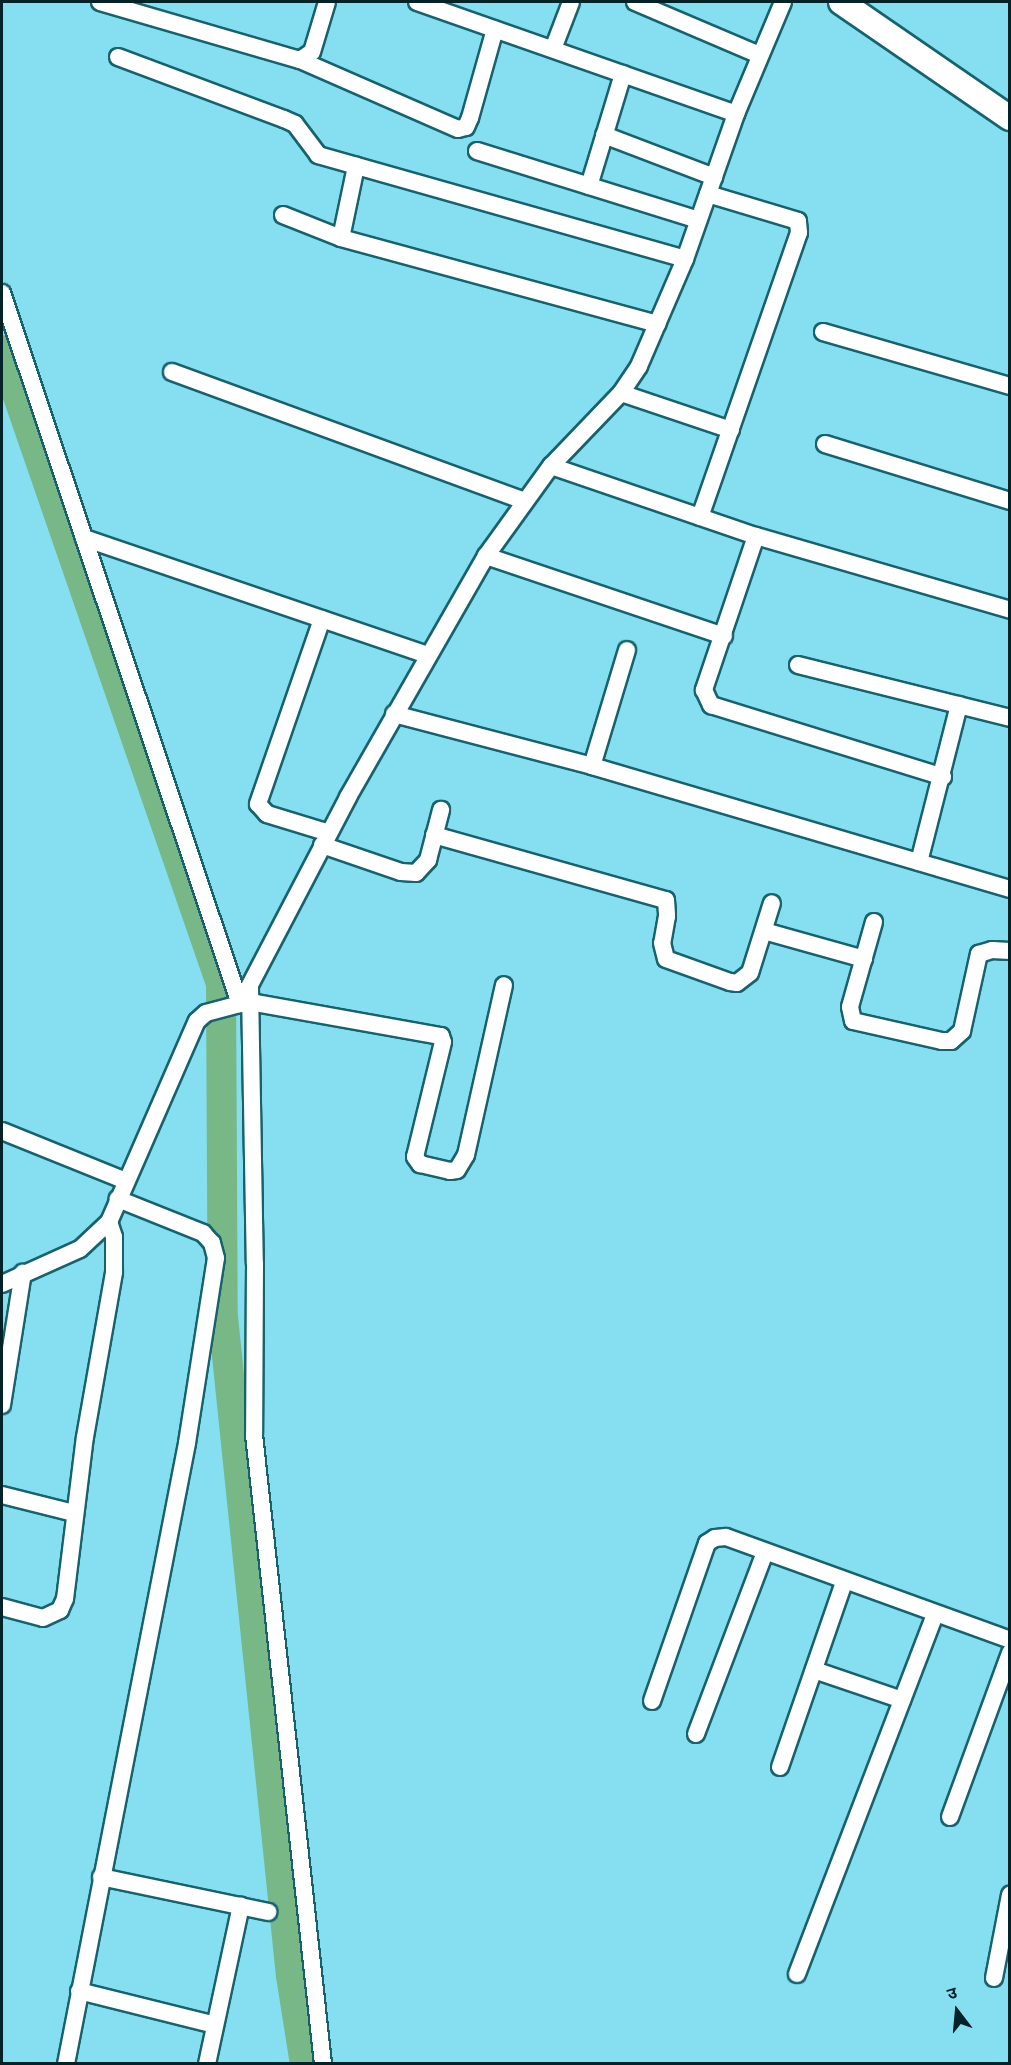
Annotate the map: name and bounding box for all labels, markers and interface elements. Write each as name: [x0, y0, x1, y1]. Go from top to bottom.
north arrow: [927, 1981, 987, 2041]
text: उ: [945, 1983, 959, 2004]

